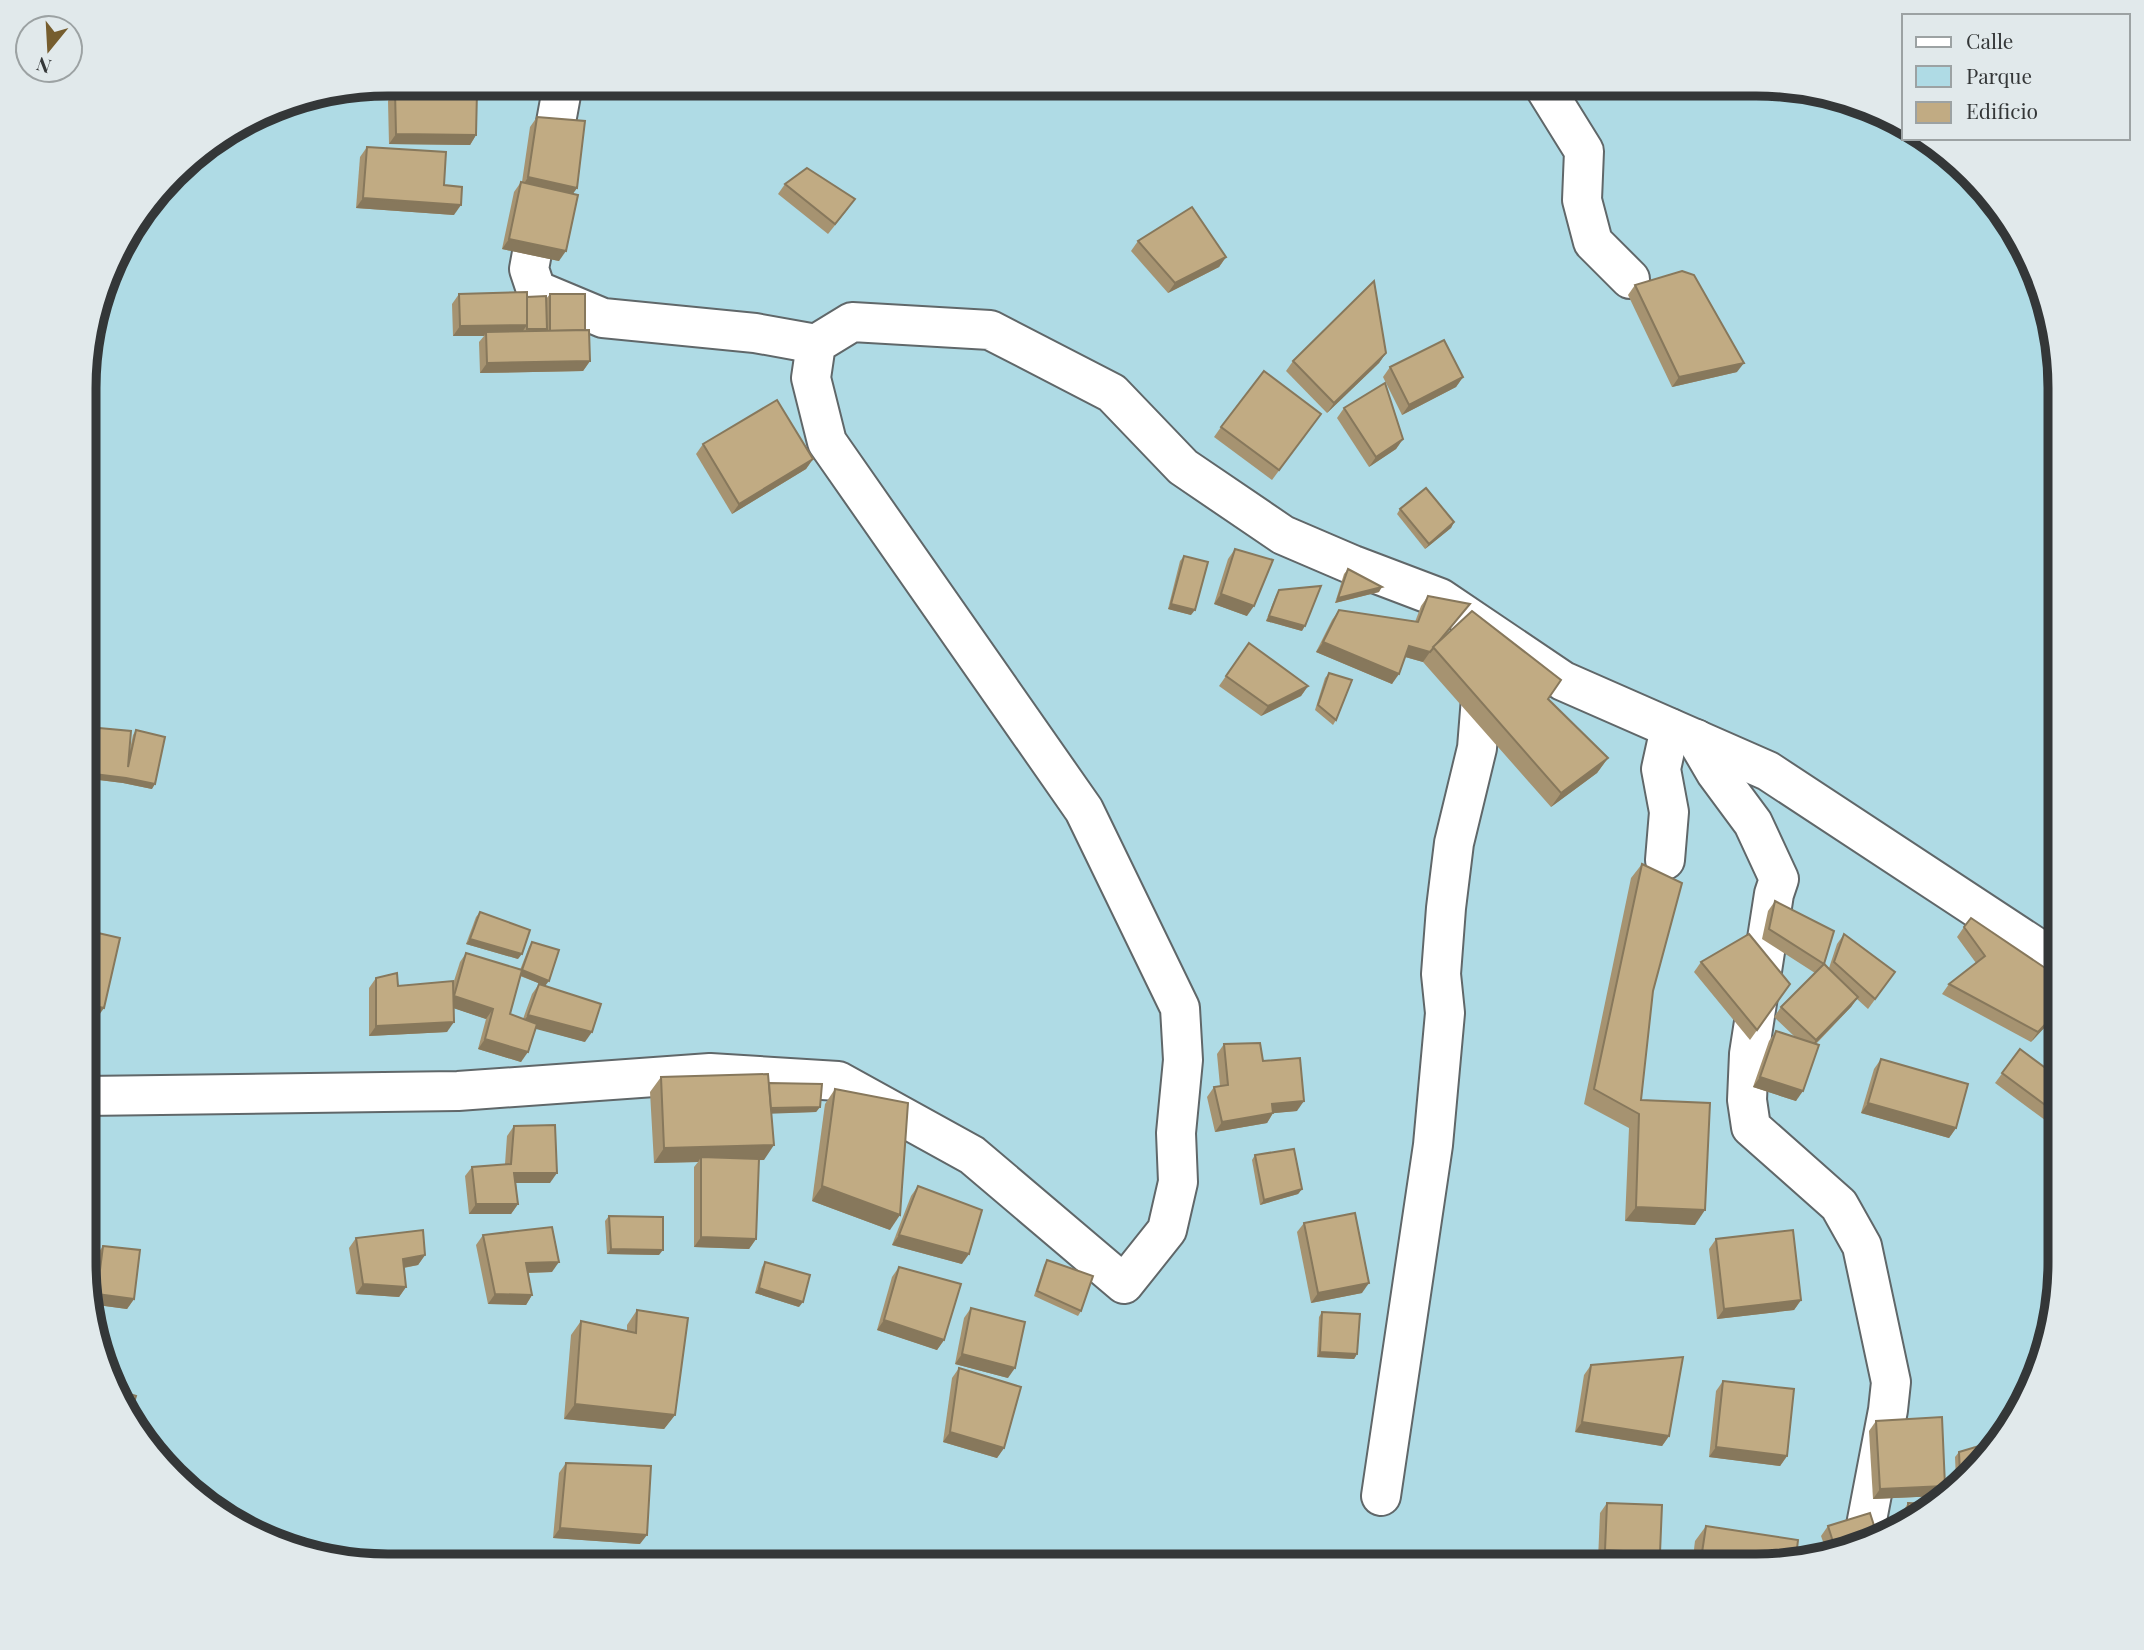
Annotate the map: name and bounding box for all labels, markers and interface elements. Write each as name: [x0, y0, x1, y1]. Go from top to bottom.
north arrow: [14, 14, 84, 84]
legend: [1902, 14, 2130, 140]
text: Calle: [1966, 26, 2013, 54]
text: N: [33, 52, 54, 81]
text: Parque: [1966, 61, 2032, 89]
text: Edificio: [1966, 96, 2038, 124]

